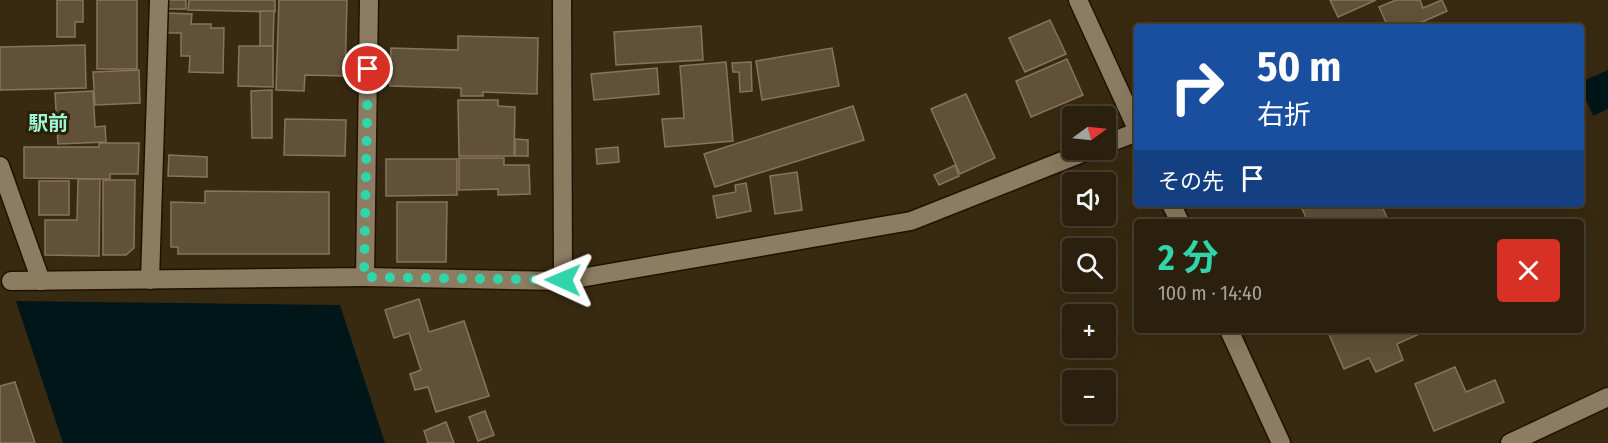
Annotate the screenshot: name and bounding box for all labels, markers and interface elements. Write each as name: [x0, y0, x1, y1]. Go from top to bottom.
text: 50 m: [1257, 42, 1341, 92]
pin: [342, 43, 393, 94]
icon: right: [1158, 48, 1236, 126]
icon: arrive: [351, 52, 384, 85]
text: 右折: [1257, 99, 1311, 131]
north arrow: [1062, 106, 1116, 160]
map controls: [1062, 106, 1116, 424]
district label: 駅前: [28, 111, 68, 135]
icon: arrive: [1236, 162, 1269, 195]
text: その先: [1158, 168, 1224, 195]
button: sound: [1062, 172, 1116, 226]
text: 2 分: [1158, 236, 1218, 280]
button: search: [1062, 238, 1116, 292]
button: close: [1497, 239, 1560, 302]
position arrow: [531, 248, 595, 312]
text: 100 m · 14:40: [1158, 281, 1262, 305]
button: +: [1062, 304, 1116, 358]
button: −: [1062, 370, 1116, 424]

